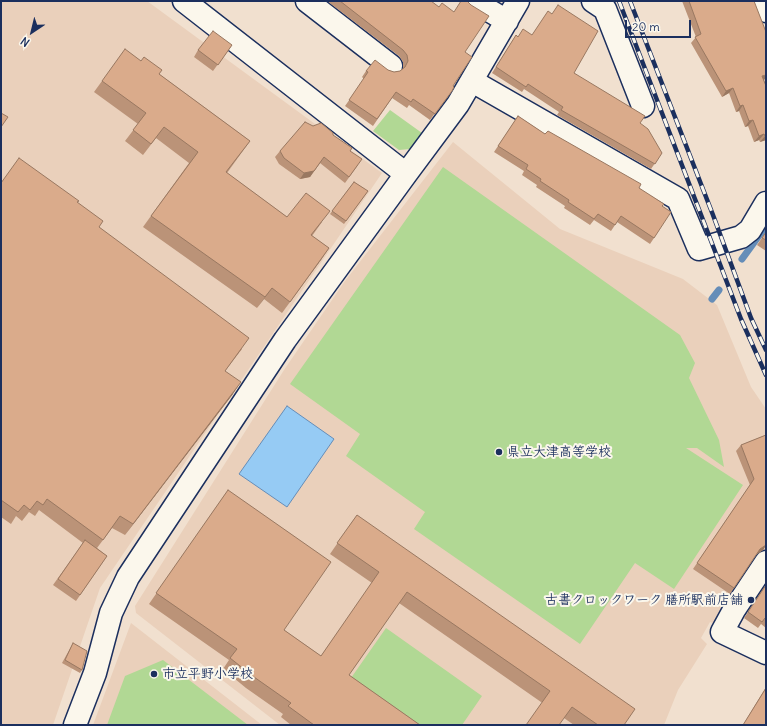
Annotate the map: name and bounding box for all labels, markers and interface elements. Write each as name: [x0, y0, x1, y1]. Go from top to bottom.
north arrow: [12, 12, 52, 52]
scale bar: [627, 12, 693, 38]
text: 20 m: [632, 19, 660, 34]
text: N: [18, 34, 32, 50]
place label: 県立大津高等学校: [507, 444, 611, 460]
marker: 県立大津高等学校: [494, 447, 504, 457]
place label: 古書クロックワーク 膳所駅前店舗: [545, 592, 743, 608]
marker: 古書クロックワーク 膳所駅前店舗: [746, 595, 756, 605]
place label: 市立平野小学校: [162, 666, 253, 682]
marker: 市立平野小学校: [149, 669, 159, 679]

